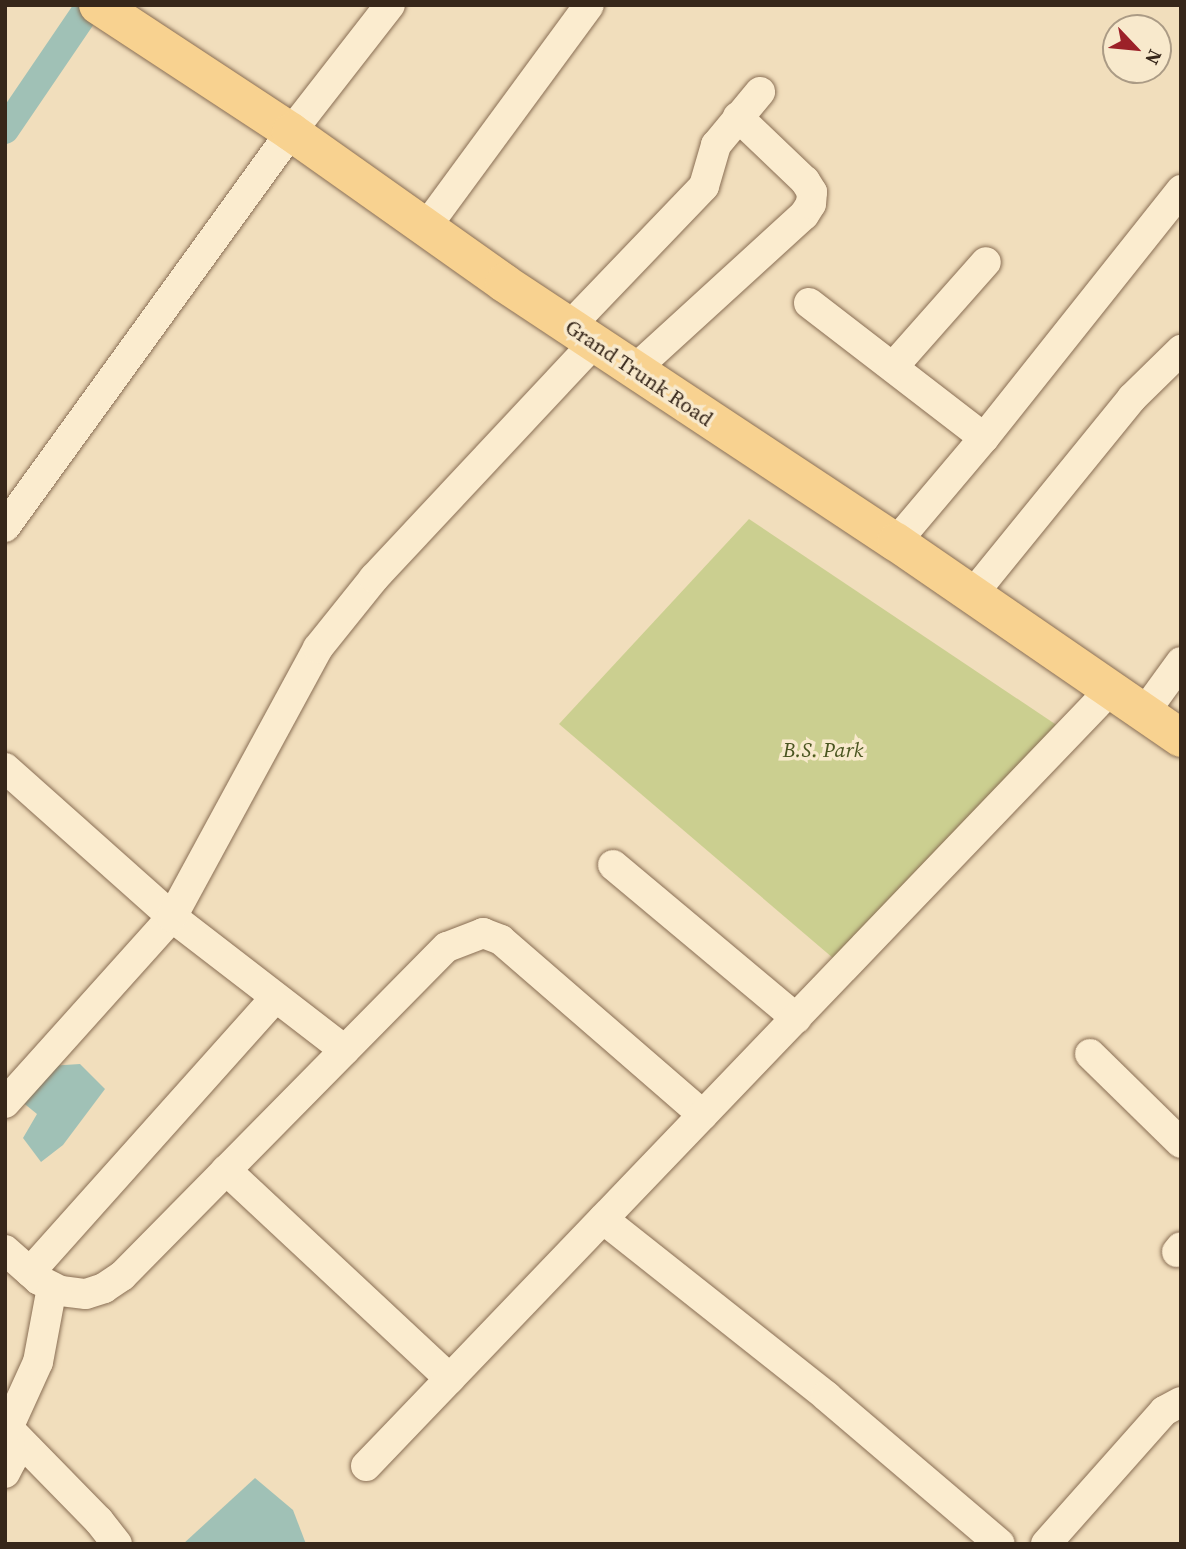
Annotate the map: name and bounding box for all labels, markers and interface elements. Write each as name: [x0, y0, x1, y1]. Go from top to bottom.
north arrow: [1102, 14, 1172, 84]
text: N: [1139, 45, 1169, 69]
street label: Grand Trunk Road: [560, 314, 718, 432]
park label: B.S. Park: [783, 737, 863, 763]

